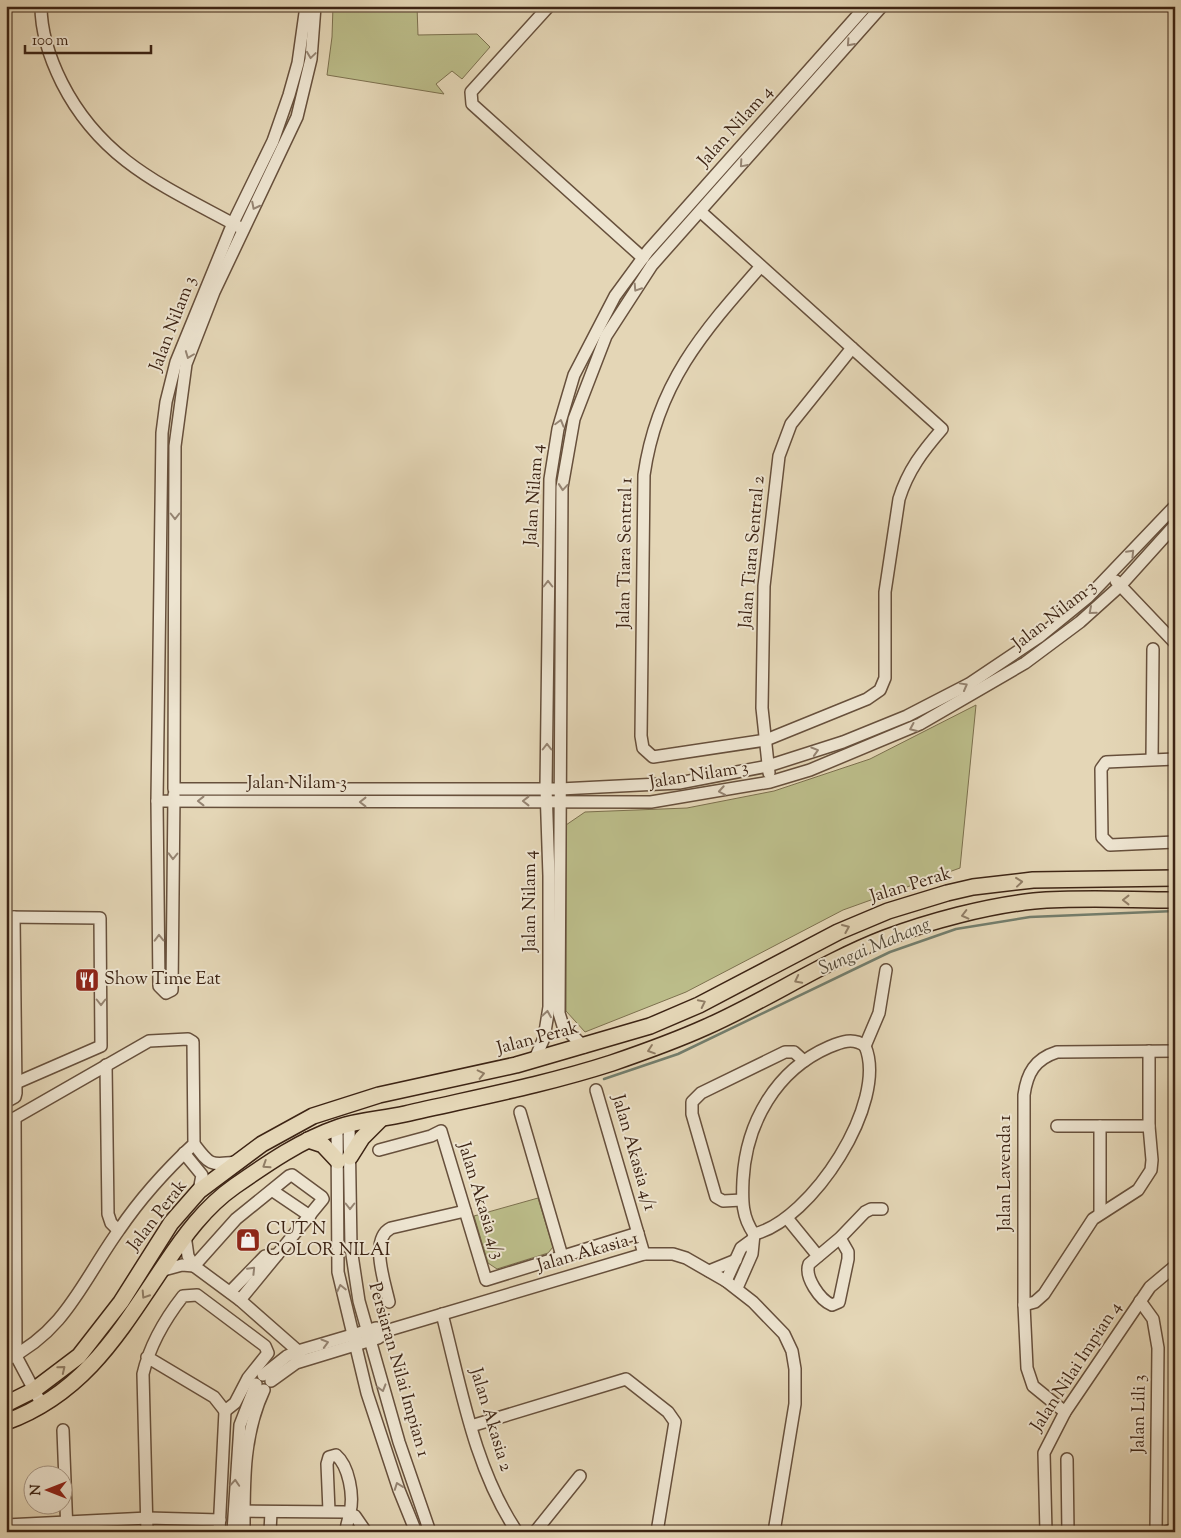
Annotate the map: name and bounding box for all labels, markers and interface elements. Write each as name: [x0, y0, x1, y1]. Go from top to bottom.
scale bar: [25, 22, 151, 54]
text: 100 m: [32, 31, 69, 52]
one-way arrow: [847, 37, 856, 46]
one-way arrow: [306, 51, 317, 59]
street label: Jalan Nilam 4: [692, 80, 780, 174]
one-way arrow: [739, 159, 748, 168]
one-way arrow: [251, 201, 261, 210]
street label: Jalan Nilam 3: [144, 273, 204, 376]
one-way arrow: [634, 282, 643, 291]
one-way arrow: [185, 350, 195, 359]
one-way arrow: [554, 418, 565, 427]
street label: Jalan Nilam 4: [518, 443, 552, 548]
street label: Jalan Tiara Sentral 2: [733, 474, 773, 630]
street label: Jalan Tiara Sentral 1: [612, 477, 640, 630]
one-way arrow: [558, 483, 569, 491]
one-way arrow: [170, 512, 180, 520]
one-way arrow: [1125, 550, 1134, 559]
street label: Jalan Nilam 3: [1007, 575, 1102, 658]
one-way arrow: [543, 580, 553, 588]
one-way arrow: [1089, 605, 1098, 614]
one-way arrow: [958, 683, 967, 693]
one-way arrow: [909, 721, 918, 732]
one-way arrow: [541, 743, 552, 751]
one-way arrow: [810, 747, 819, 757]
street label: Jalan Nilam 3: [647, 755, 750, 797]
street label: Jalan Nilam 3: [246, 771, 347, 797]
one-way arrow: [718, 785, 727, 796]
one-way arrow: [196, 796, 204, 806]
one-way arrow: [521, 796, 529, 806]
one-way arrow: [359, 797, 366, 807]
street label: Jalan Nilam 4: [518, 850, 544, 953]
one-way arrow: [168, 852, 178, 860]
street label: Jalan Perak: [866, 861, 955, 911]
one-way arrow: [1016, 877, 1024, 888]
one-way arrow: [1122, 895, 1130, 905]
one-way arrow: [961, 909, 969, 920]
water label: Sungai Mahang: [815, 911, 935, 983]
one-way arrow: [841, 924, 850, 935]
one-way arrow: [154, 933, 164, 941]
restaurant icon: Show Time Eat: [74, 967, 100, 993]
place label: Show Time Eat: [104, 967, 221, 993]
one-way arrow: [794, 974, 803, 984]
one-way arrow: [96, 998, 106, 1006]
one-way arrow: [697, 999, 706, 1009]
one-way arrow: [542, 1010, 552, 1019]
street label: Jalan Perak: [493, 1016, 582, 1063]
one-way arrow: [648, 1044, 656, 1054]
one-way arrow: [477, 1069, 486, 1080]
street label: Jalan Akasia 4/1: [604, 1091, 662, 1214]
street label: Jalan Lavenda 1: [993, 1115, 1019, 1232]
street label: Jalan Akasia 4/3: [450, 1138, 510, 1263]
one-way arrow: [262, 1159, 272, 1168]
street label: Jalan Perak: [121, 1175, 194, 1258]
one-way arrow: [345, 1202, 355, 1210]
place label: CUT N COLOR NILAI: [266, 1217, 391, 1264]
street label: Jalan Akasia 1: [533, 1226, 642, 1280]
shop icon: CUT N COLOR NILAI: [235, 1227, 261, 1253]
one-way arrow: [246, 1266, 255, 1275]
street label: Persiaran Nilai Impian 1: [361, 1280, 435, 1460]
one-way arrow: [336, 1283, 347, 1292]
one-way arrow: [142, 1289, 151, 1299]
street label: Jalan Nilai Impian 4: [1025, 1297, 1129, 1438]
one-way arrow: [321, 1338, 330, 1349]
street label: Jalan Akasia 2: [462, 1364, 518, 1475]
one-way arrow: [57, 1366, 66, 1375]
street label: Jalan Lili 3: [1126, 1375, 1154, 1454]
one-way arrow: [377, 1383, 387, 1391]
north arrow: [22, 1466, 72, 1516]
one-way arrow: [230, 1479, 241, 1487]
one-way arrow: [394, 1483, 404, 1491]
text: N: [27, 1484, 47, 1496]

